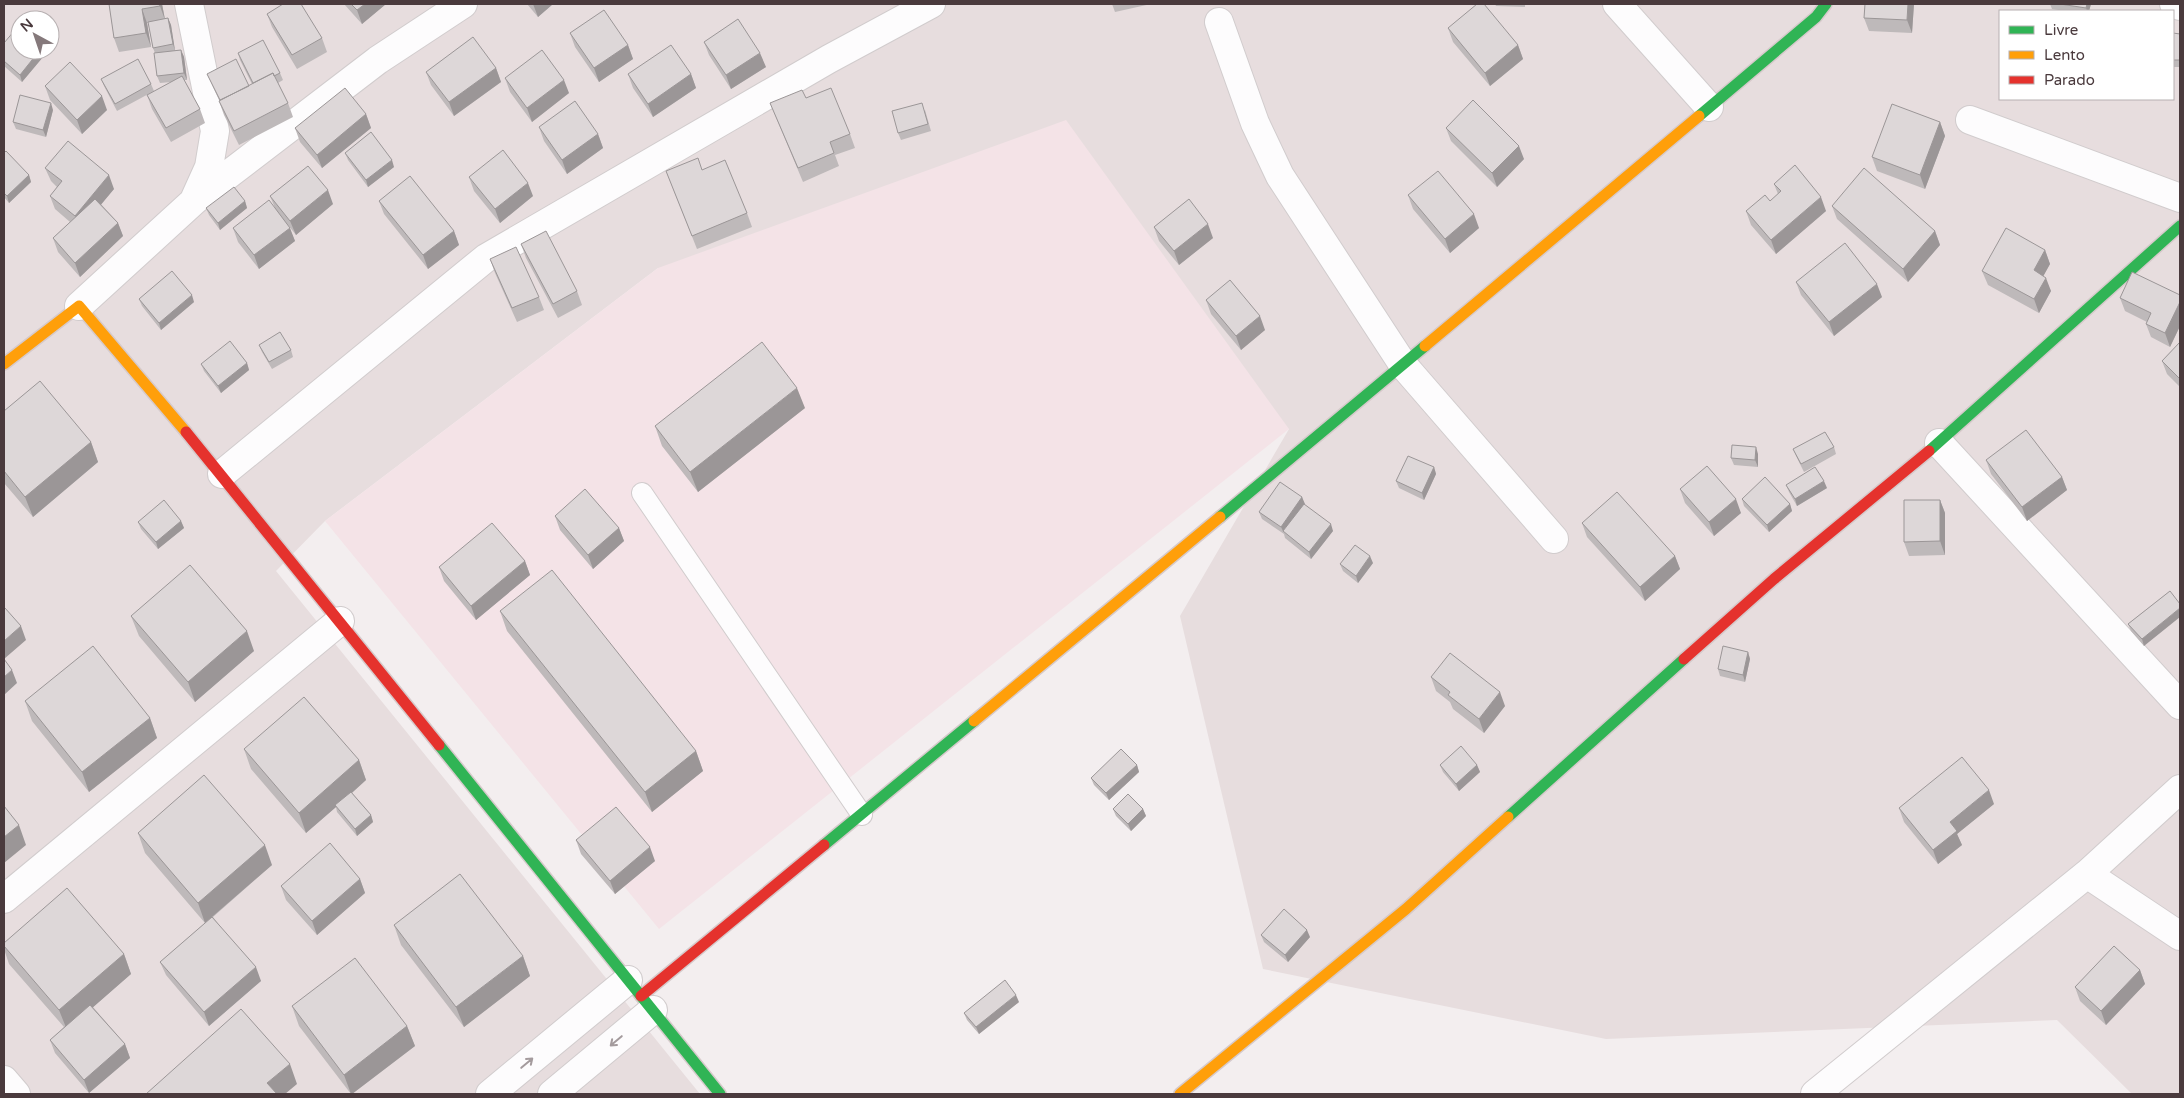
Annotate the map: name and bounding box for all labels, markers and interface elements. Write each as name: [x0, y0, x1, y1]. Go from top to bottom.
north arrow: [10, 10, 60, 60]
legend: [1999, 10, 2174, 100]
text: N: [17, 15, 37, 36]
text: Livre: [2044, 21, 2078, 39]
text: Lento: [2044, 46, 2085, 64]
text: Parado: [2044, 71, 2095, 89]
one-way arrow: [609, 1035, 622, 1047]
one-way arrow: [520, 1058, 533, 1069]

